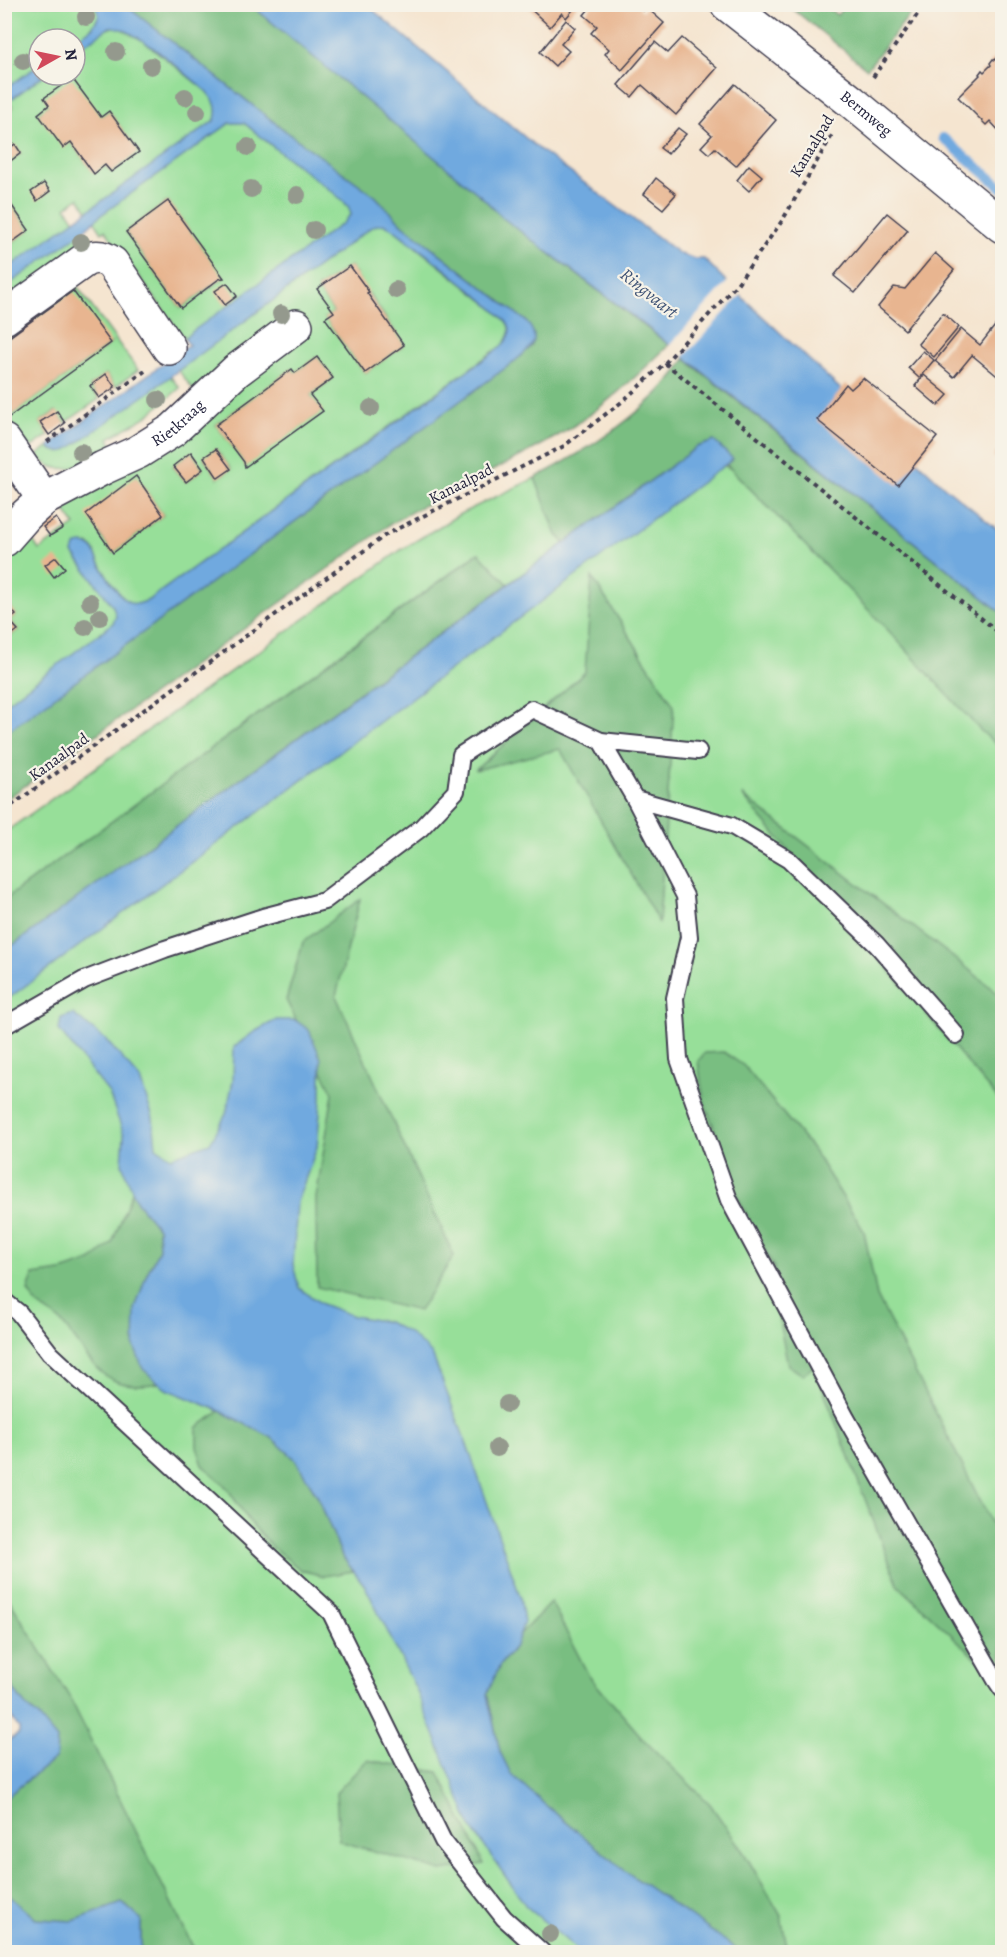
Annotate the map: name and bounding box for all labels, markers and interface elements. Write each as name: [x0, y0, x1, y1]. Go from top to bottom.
north arrow: [27, 27, 87, 87]
text: N: [59, 47, 83, 63]
street label: Bermweg: [835, 85, 897, 142]
street label: Kanaalpad: [785, 110, 840, 181]
water label: Ringvaart: [615, 263, 683, 324]
street label: Rietkraag: [147, 395, 210, 452]
street label: Kanaalpad: [425, 458, 497, 510]
street label: Kanaalpad: [24, 727, 94, 786]

